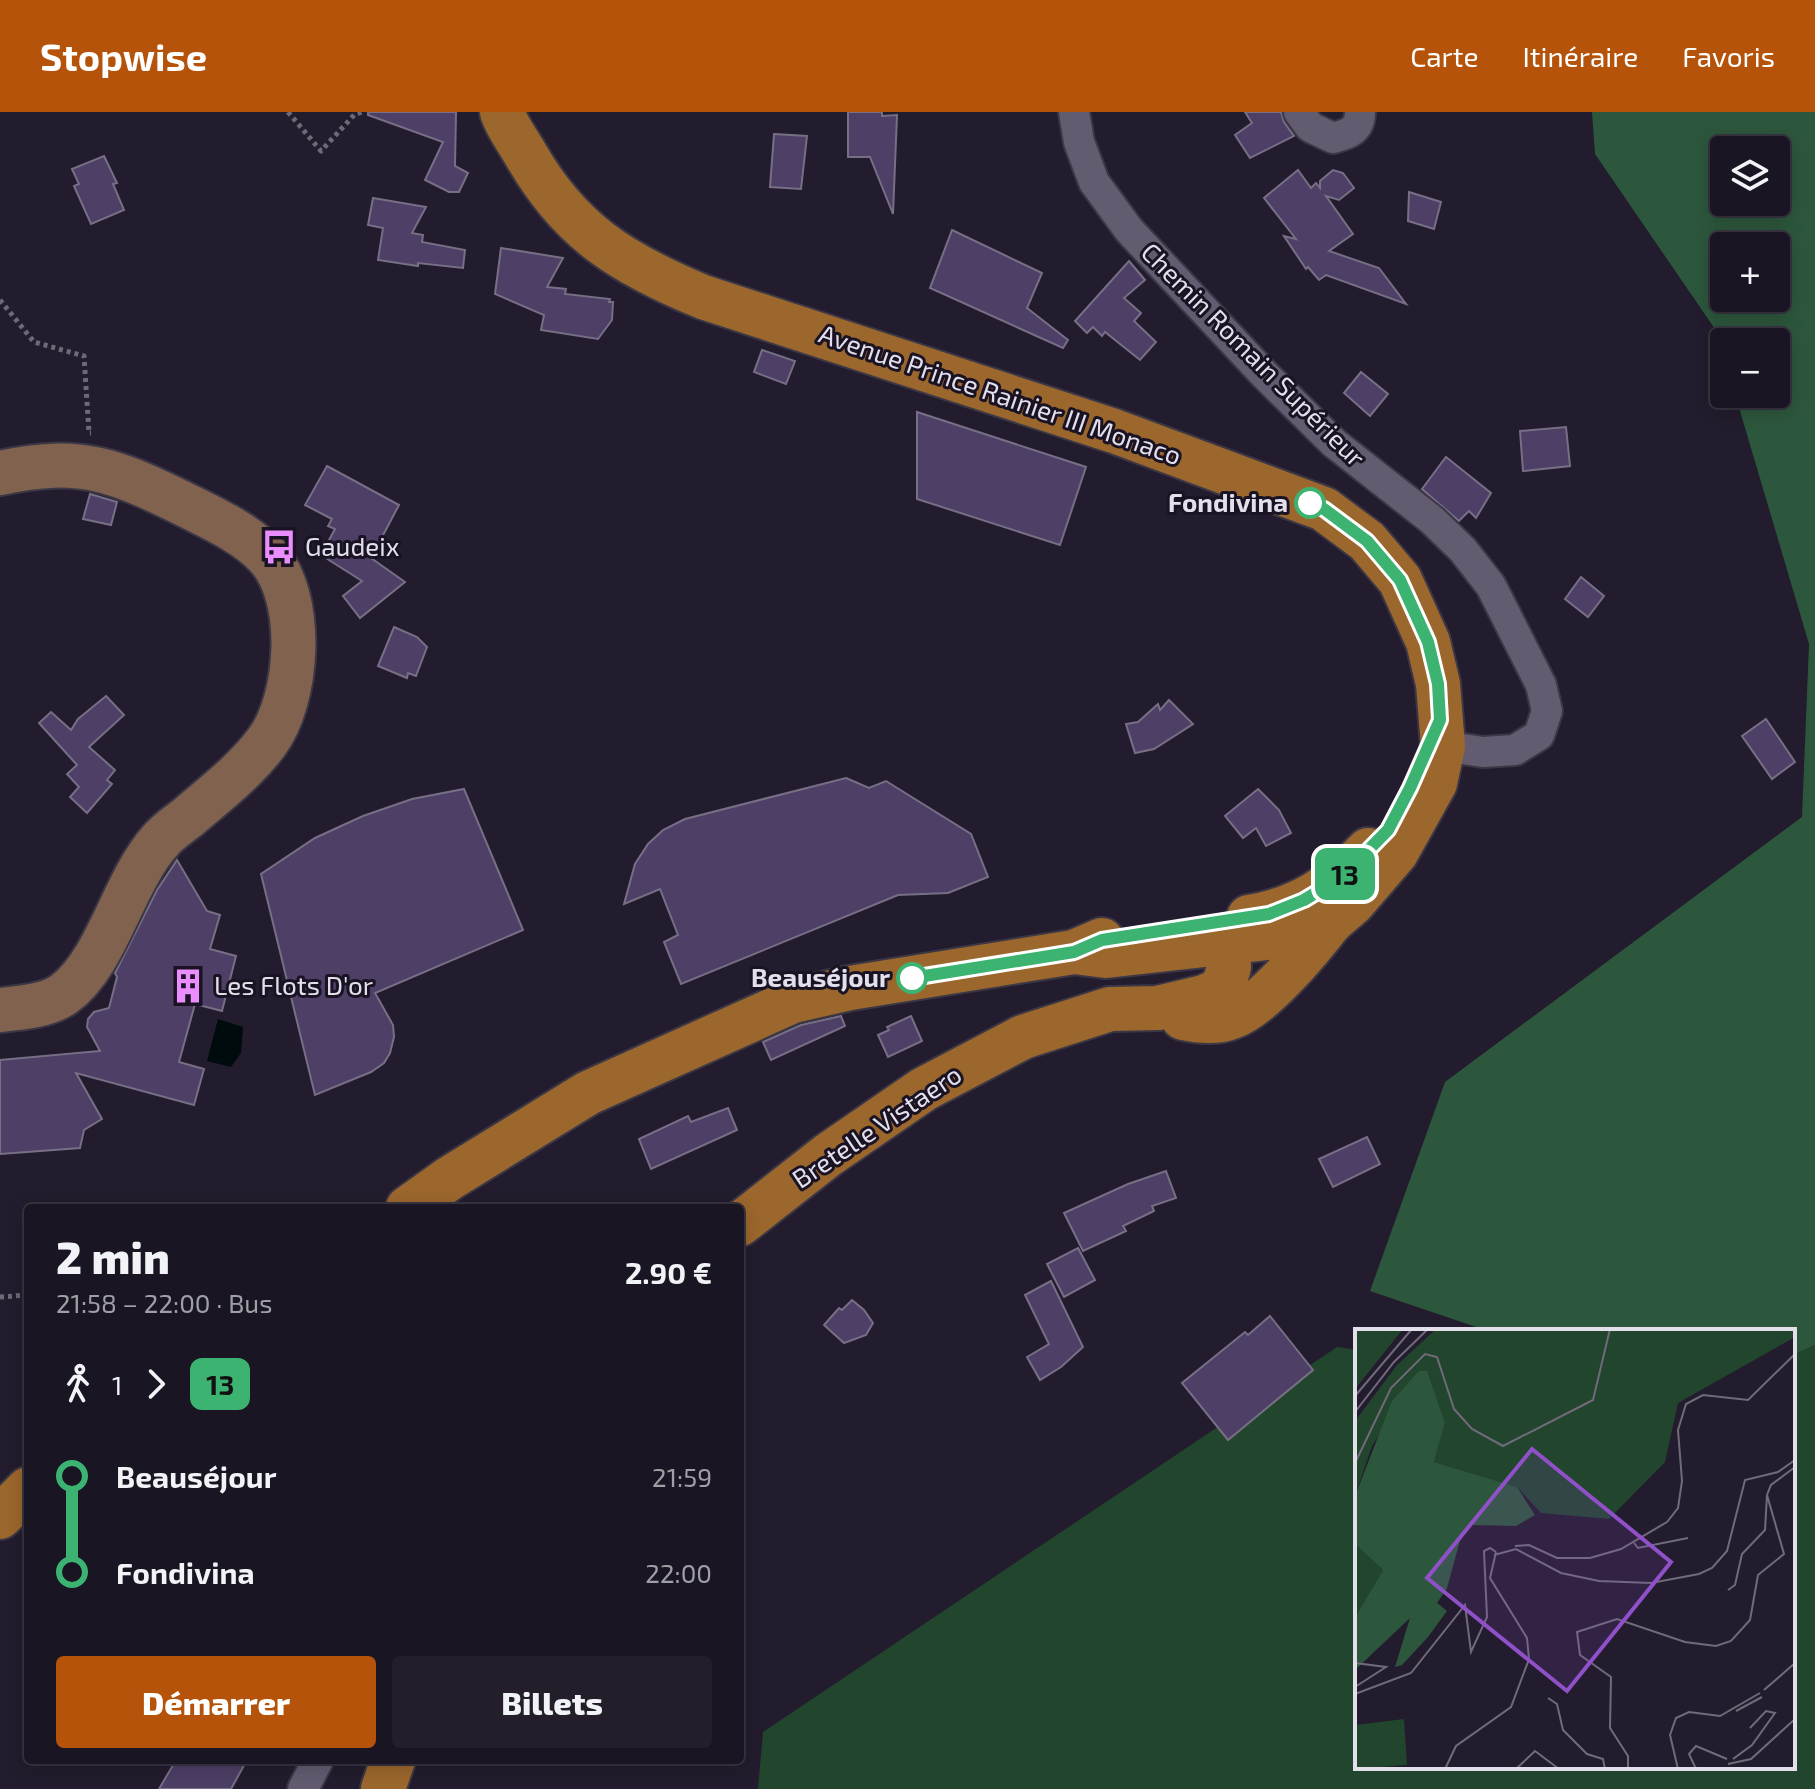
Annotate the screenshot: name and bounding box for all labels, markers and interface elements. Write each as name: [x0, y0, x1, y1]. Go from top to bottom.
text: Stopwise: [40, 33, 207, 79]
text: Carte: [1410, 39, 1479, 73]
text: Itinéraire: [1523, 39, 1638, 73]
text: Favoris: [1682, 39, 1775, 73]
map controls: [1710, 136, 1790, 408]
button: layers: [1710, 136, 1790, 216]
button: +: [1710, 232, 1790, 312]
street label: Chemin Romain Supérieur: [1136, 236, 1372, 472]
street label: Avenue Prince Rainier III Monaco: [815, 317, 1186, 470]
button: −: [1710, 328, 1790, 408]
place label: Fondivina: [1168, 486, 1288, 517]
marker: Fondivina: [1295, 488, 1325, 518]
bus stop icon: Gaudeix: [260, 528, 298, 566]
place label: Gaudeix: [305, 530, 400, 561]
line badge: 13: [1309, 848, 1381, 900]
text: 13: [1331, 857, 1359, 891]
place label: Beauséjour: [751, 961, 890, 992]
marker: Beauséjour: [897, 963, 927, 993]
building icon: Les Flots D'or: [169, 967, 207, 1005]
place label: Les Flots D'or: [214, 969, 373, 1000]
street label: Bretelle Vistaero: [786, 1058, 967, 1194]
text: 2 min: [56, 1230, 170, 1283]
text: 2.90 €: [625, 1254, 712, 1290]
text: 21:58 – 22:00 · Bus: [56, 1287, 272, 1318]
inset map: [1355, 1329, 1795, 1769]
icon: walk: [56, 1362, 100, 1406]
icon: forward: [134, 1362, 178, 1406]
text: 13: [206, 1367, 234, 1401]
text: 1: [112, 1369, 122, 1400]
text: Beauséjour: [116, 1458, 276, 1494]
text: 21:59: [652, 1461, 712, 1492]
text: Fondivina: [116, 1554, 255, 1590]
text: 22:00: [645, 1557, 712, 1588]
button: Démarrer: [56, 1656, 376, 1748]
button: Billets: [392, 1656, 712, 1748]

